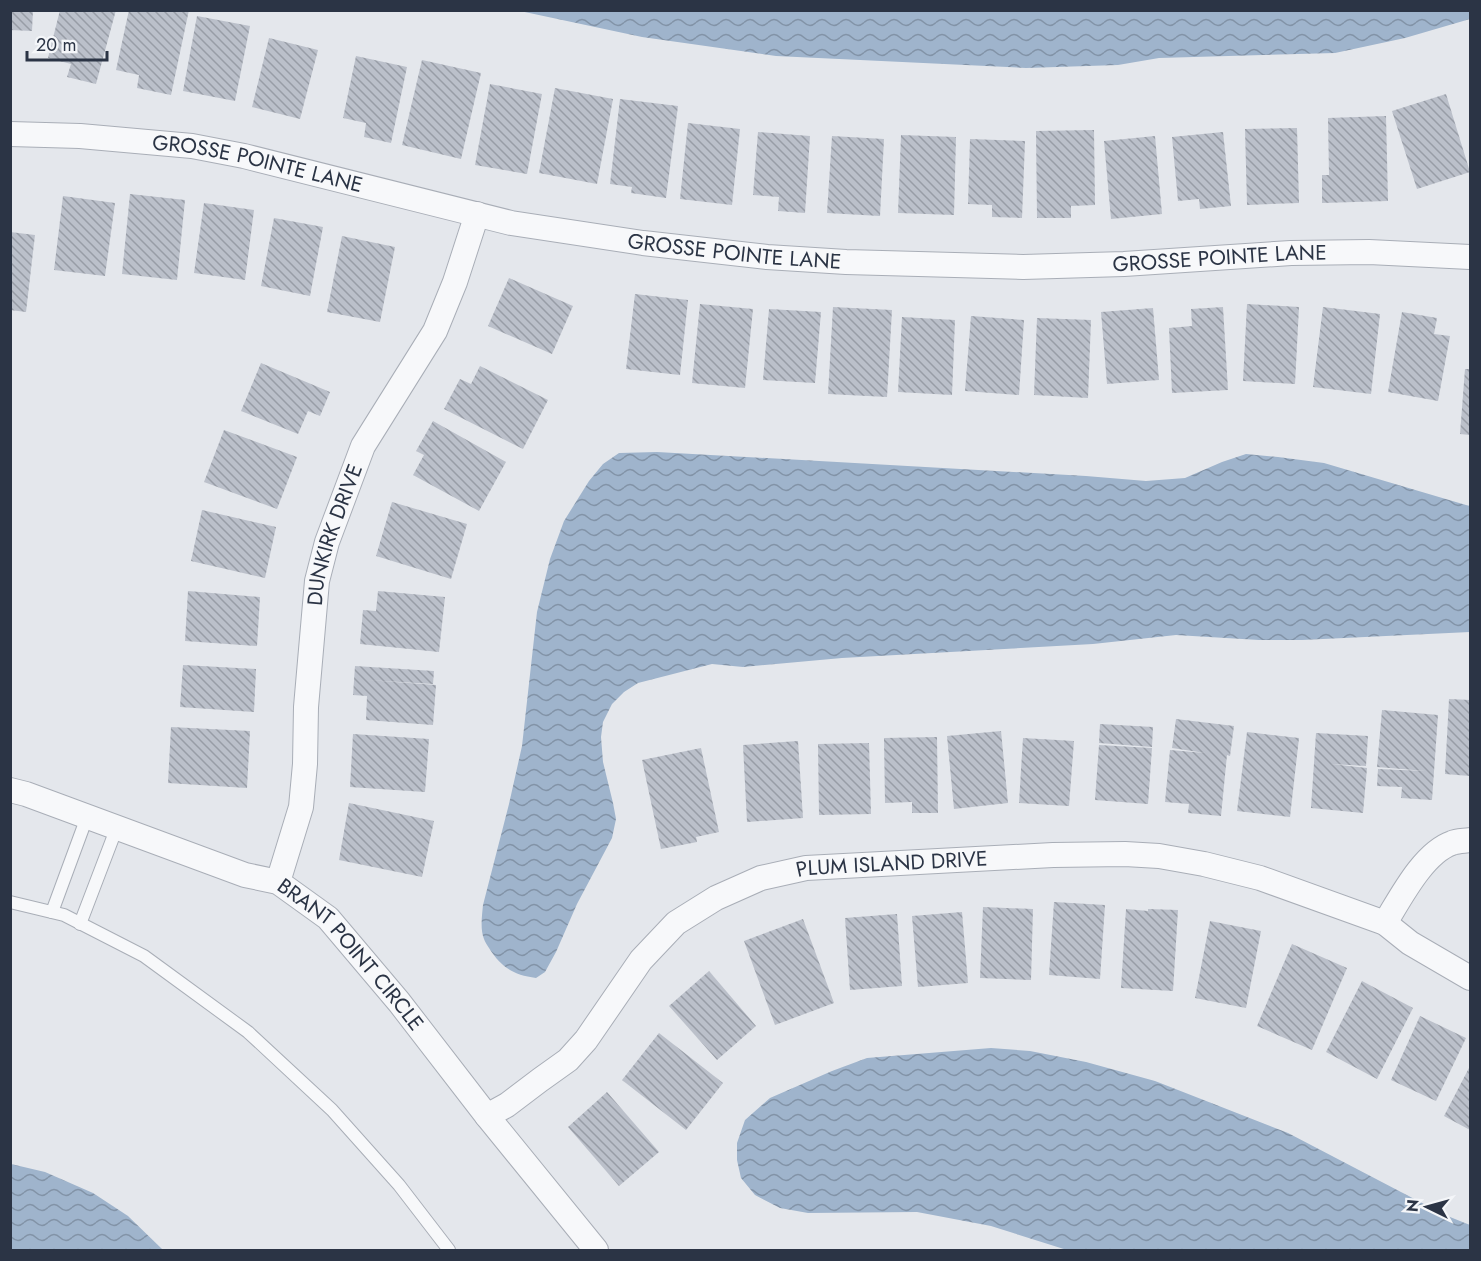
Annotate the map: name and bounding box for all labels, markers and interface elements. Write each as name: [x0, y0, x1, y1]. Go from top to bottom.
scale bar: [27, 24, 106, 62]
text: 20 m: [36, 32, 76, 58]
street label: GROSSE POINTE LANE: [151, 128, 366, 200]
street label: GROSSE POINTE LANE: [625, 226, 842, 277]
street label: GROSSE POINTE LANE: [1112, 238, 1327, 279]
street label: DUNKIRK DRIVE: [300, 460, 370, 607]
street label: PLUM ISLAND DRIVE: [793, 843, 988, 885]
street label: BRANT POINT CIRCLE: [271, 871, 431, 1037]
north arrow: [1397, 1177, 1457, 1237]
text: N: [1401, 1198, 1425, 1213]

